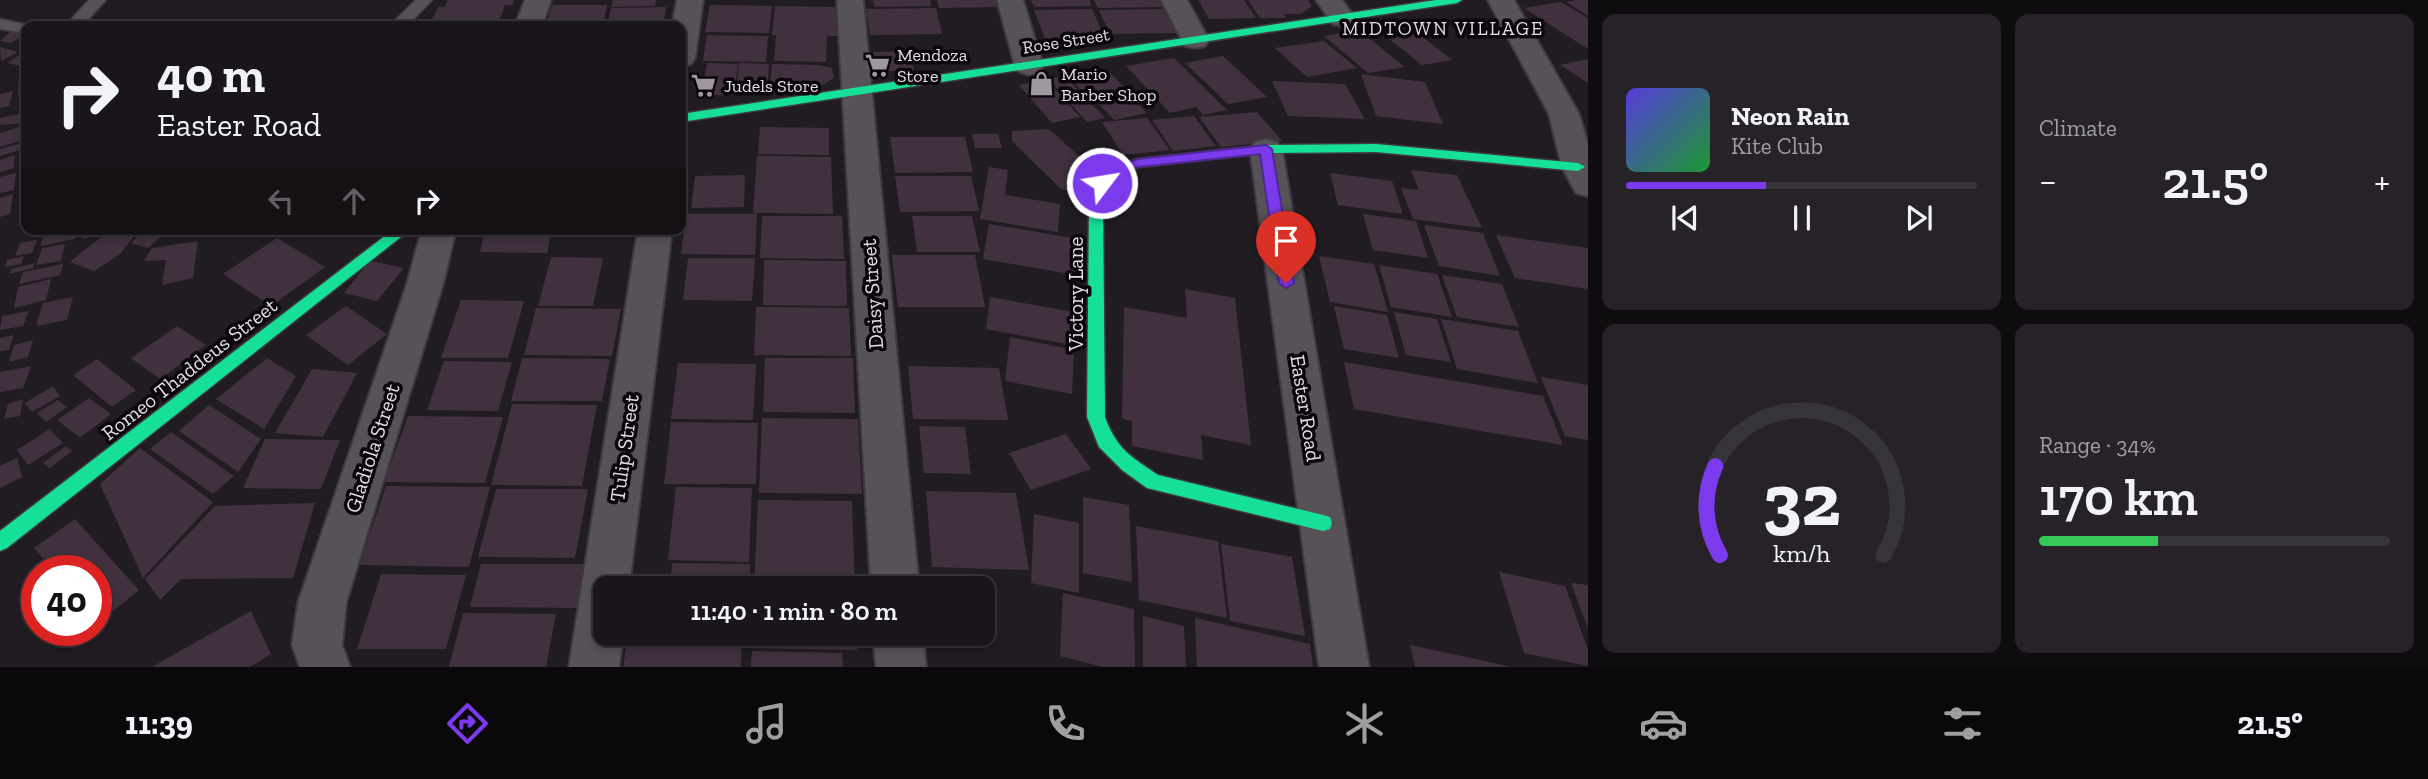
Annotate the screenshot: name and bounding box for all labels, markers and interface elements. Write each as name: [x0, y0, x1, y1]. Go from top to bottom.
district label: MIDTOWN VILLAGE: [1342, 17, 1544, 40]
street label: Rose Street: [1021, 23, 1111, 59]
place label: Mendoza Store: [897, 44, 968, 87]
text: 40 m: [157, 46, 265, 105]
icon: right: [42, 49, 133, 140]
supermarket icon: Mendoza Store: [863, 51, 891, 79]
place label: Mario Barber Shop: [1061, 63, 1156, 106]
shop icon: Mario Barber Shop: [1027, 70, 1055, 98]
supermarket icon: Judels Store: [690, 72, 718, 100]
place label: Judels Store: [724, 75, 819, 97]
text: Neon Rain: [1731, 100, 1849, 132]
text: Easter Road: [157, 106, 321, 144]
text: Climate: [2039, 114, 2117, 142]
text: Kite Club: [1731, 132, 1823, 160]
position arrow: [1065, 146, 1139, 220]
text: 21.5°: [2162, 149, 2268, 211]
text: −: [2039, 158, 2057, 204]
text: +: [2374, 158, 2390, 204]
icon: left: [262, 182, 300, 220]
icon: ahead: [335, 182, 373, 220]
icon: right: [408, 182, 446, 220]
icon: previous: [1666, 199, 1704, 237]
icon: pause: [1783, 199, 1821, 237]
icon: next: [1900, 199, 1938, 237]
pin: [1256, 211, 1316, 283]
icon: arrive: [1267, 222, 1305, 260]
street label: Victory Lane: [1063, 237, 1088, 352]
street label: Daisy Street: [856, 238, 888, 350]
street label: Romeo Thaddeus Street: [96, 293, 282, 445]
street label: Easter Road: [1285, 353, 1327, 464]
street label: Gladiola Street: [339, 380, 405, 516]
street label: Tulip Street: [604, 393, 644, 503]
text: Range · 34%: [2039, 431, 2156, 459]
text: 32: [1763, 456, 1840, 544]
text: 170 km: [2039, 466, 2198, 528]
text: km/h: [1773, 537, 1830, 567]
speed limit sign: 40: [21, 555, 112, 646]
text: 11:40 · 1 min · 80 m: [690, 595, 898, 627]
icon: directions: [443, 699, 492, 748]
icon: music: [742, 699, 791, 748]
icon: phone: [1041, 699, 1090, 748]
icon: climate: [1340, 699, 1389, 748]
icon: car: [1639, 699, 1688, 748]
icon: filters: [1938, 699, 1987, 748]
text: 11:39: [125, 704, 193, 742]
text: 21.5°: [2237, 704, 2303, 742]

